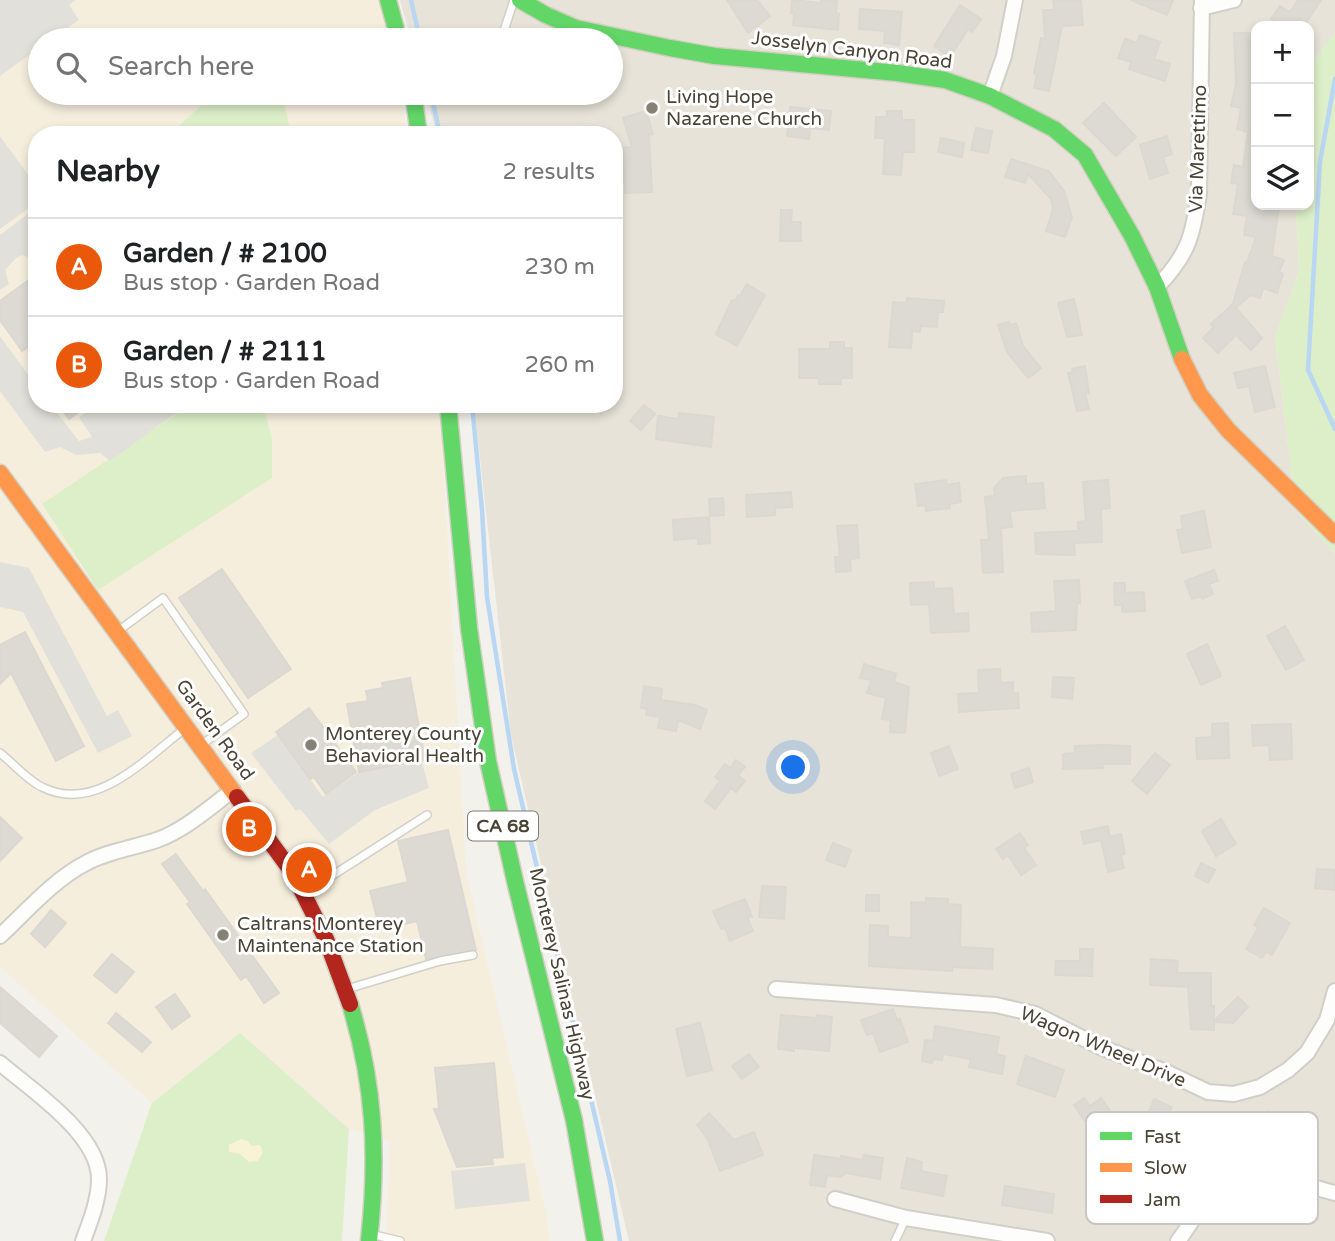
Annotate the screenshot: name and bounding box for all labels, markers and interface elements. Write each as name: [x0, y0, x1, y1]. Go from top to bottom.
map controls: [1251, 21, 1314, 210]
button: +: [1251, 21, 1314, 84]
street label: Josselyn Canyon Road: [750, 27, 954, 73]
search box: [28, 28, 623, 105]
icon: search: [52, 48, 90, 86]
text: Search here: [108, 51, 254, 82]
street label: Via Marettimo: [1185, 84, 1211, 214]
button: −: [1251, 84, 1314, 147]
place label: Living Hope Nazarene Church: [666, 86, 822, 130]
marker: Living Hope Nazarene Church: [644, 100, 660, 116]
button: layers: [1251, 147, 1314, 210]
text: Nearby: [56, 153, 160, 190]
text: 2 results: [502, 158, 595, 186]
text: Garden / # 2100: [123, 238, 327, 269]
text: A: [70, 253, 88, 281]
text: 230 m: [525, 253, 595, 281]
text: Bus stop · Garden Road: [123, 269, 380, 297]
text: Garden / # 2111: [123, 336, 327, 367]
text: B: [71, 351, 87, 379]
text: 260 m: [525, 351, 595, 379]
text: Bus stop · Garden Road: [123, 367, 380, 395]
street label: Garden Road: [171, 675, 259, 785]
place label: Monterey County Behavioral Health: [325, 723, 484, 767]
marker: Monterey County Behavioral Health: [303, 737, 319, 753]
your location: [776, 750, 810, 784]
pin: B: [226, 803, 272, 855]
road number: CA 68: [468, 812, 538, 840]
pin: A: [286, 844, 332, 896]
street label: Monterey Salinas Highway: [525, 866, 599, 1102]
place label: Caltrans Monterey Maintenance Station: [237, 913, 424, 957]
marker: Caltrans Monterey Maintenance Station: [215, 927, 231, 943]
street label: Wagon Wheel Drive: [1017, 1002, 1189, 1092]
legend: [1086, 1112, 1318, 1224]
text: Fast: [1144, 1126, 1181, 1148]
text: Slow: [1144, 1157, 1187, 1179]
text: Jam: [1144, 1189, 1181, 1211]

